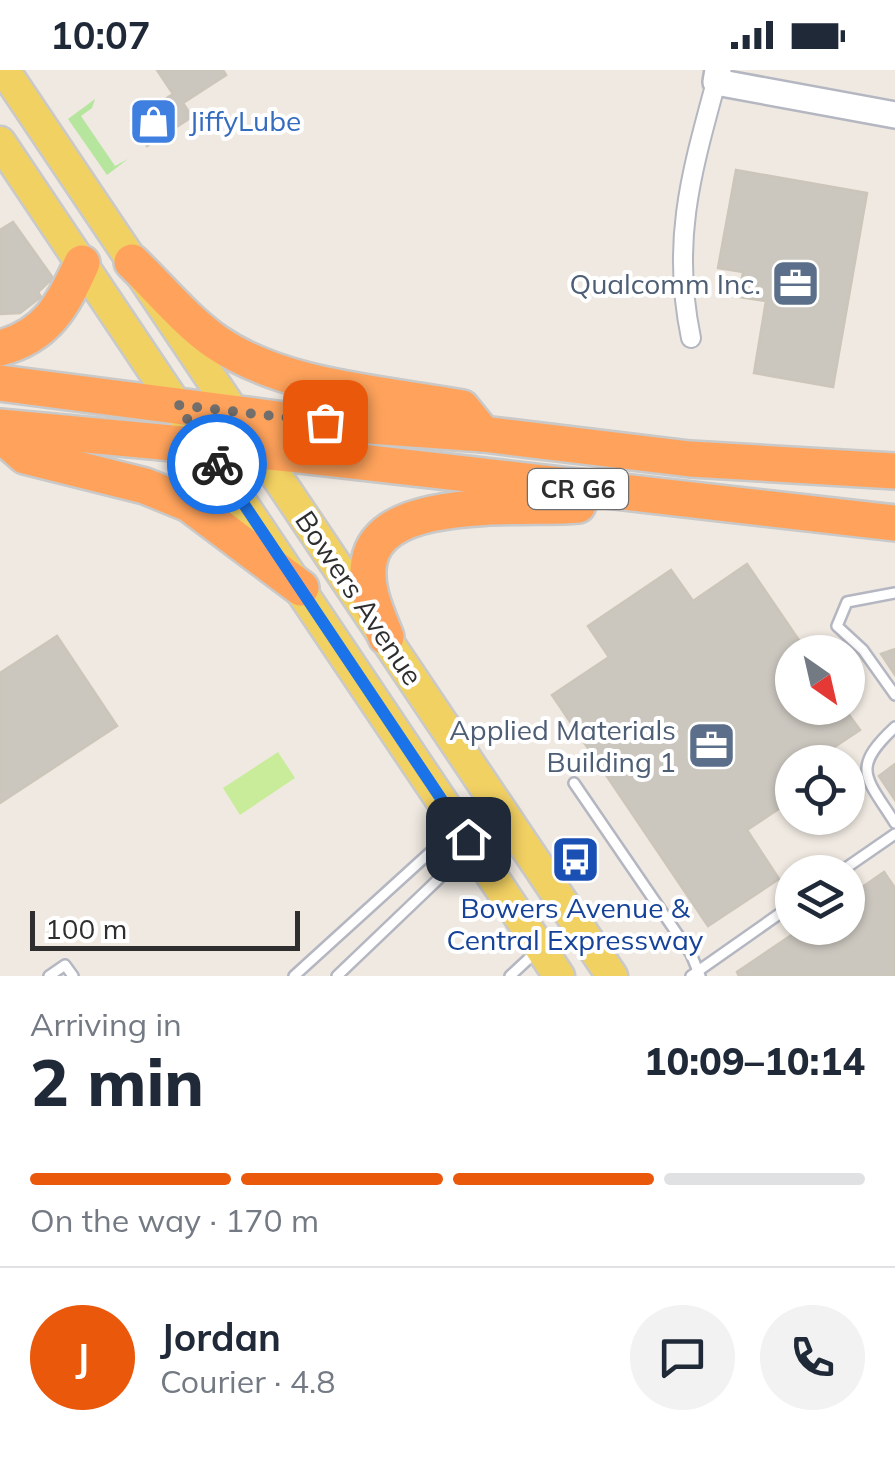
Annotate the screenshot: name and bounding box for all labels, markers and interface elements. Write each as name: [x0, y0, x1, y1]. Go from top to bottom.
text: 10:07: [50, 11, 151, 59]
shop icon: JiffyLube: [128, 95, 180, 147]
place label: JiffyLube: [189, 103, 301, 138]
office icon: Qualcomm Inc.: [770, 258, 822, 310]
place label: Qualcomm Inc.: [570, 266, 761, 301]
pin: [283, 380, 368, 465]
icon: bag: [298, 395, 353, 450]
courier: [167, 414, 267, 514]
icon: bike: [190, 437, 245, 492]
road number: CR G6: [528, 469, 628, 509]
street label: Bowers Avenue: [288, 504, 431, 692]
north arrow: [775, 635, 865, 725]
map controls: [775, 635, 865, 945]
place label: Applied Materials Building 1: [449, 712, 676, 779]
office icon: Applied Materials Building 1: [685, 720, 737, 772]
button: locate: [775, 745, 865, 835]
pin: [426, 797, 511, 882]
icon: home: [441, 812, 496, 867]
bus stop icon: Bowers Avenue & Central Expressway: [549, 834, 601, 886]
button: layers: [775, 855, 865, 945]
place label: Bowers Avenue & Central Expressway: [447, 890, 704, 957]
scale bar: [30, 906, 300, 950]
text: 100 m: [45, 911, 127, 946]
text: Arriving in: [30, 1004, 182, 1044]
text: 10:09–10:14: [644, 1037, 865, 1085]
text: 2 min: [30, 1041, 204, 1122]
text: On the way · 170 m: [30, 1200, 319, 1240]
button: chat: [630, 1305, 735, 1410]
button: phone: [760, 1305, 865, 1410]
text: Jordan: [160, 1313, 281, 1361]
text: J: [76, 1333, 89, 1381]
text: Courier · 4.8: [160, 1361, 336, 1401]

